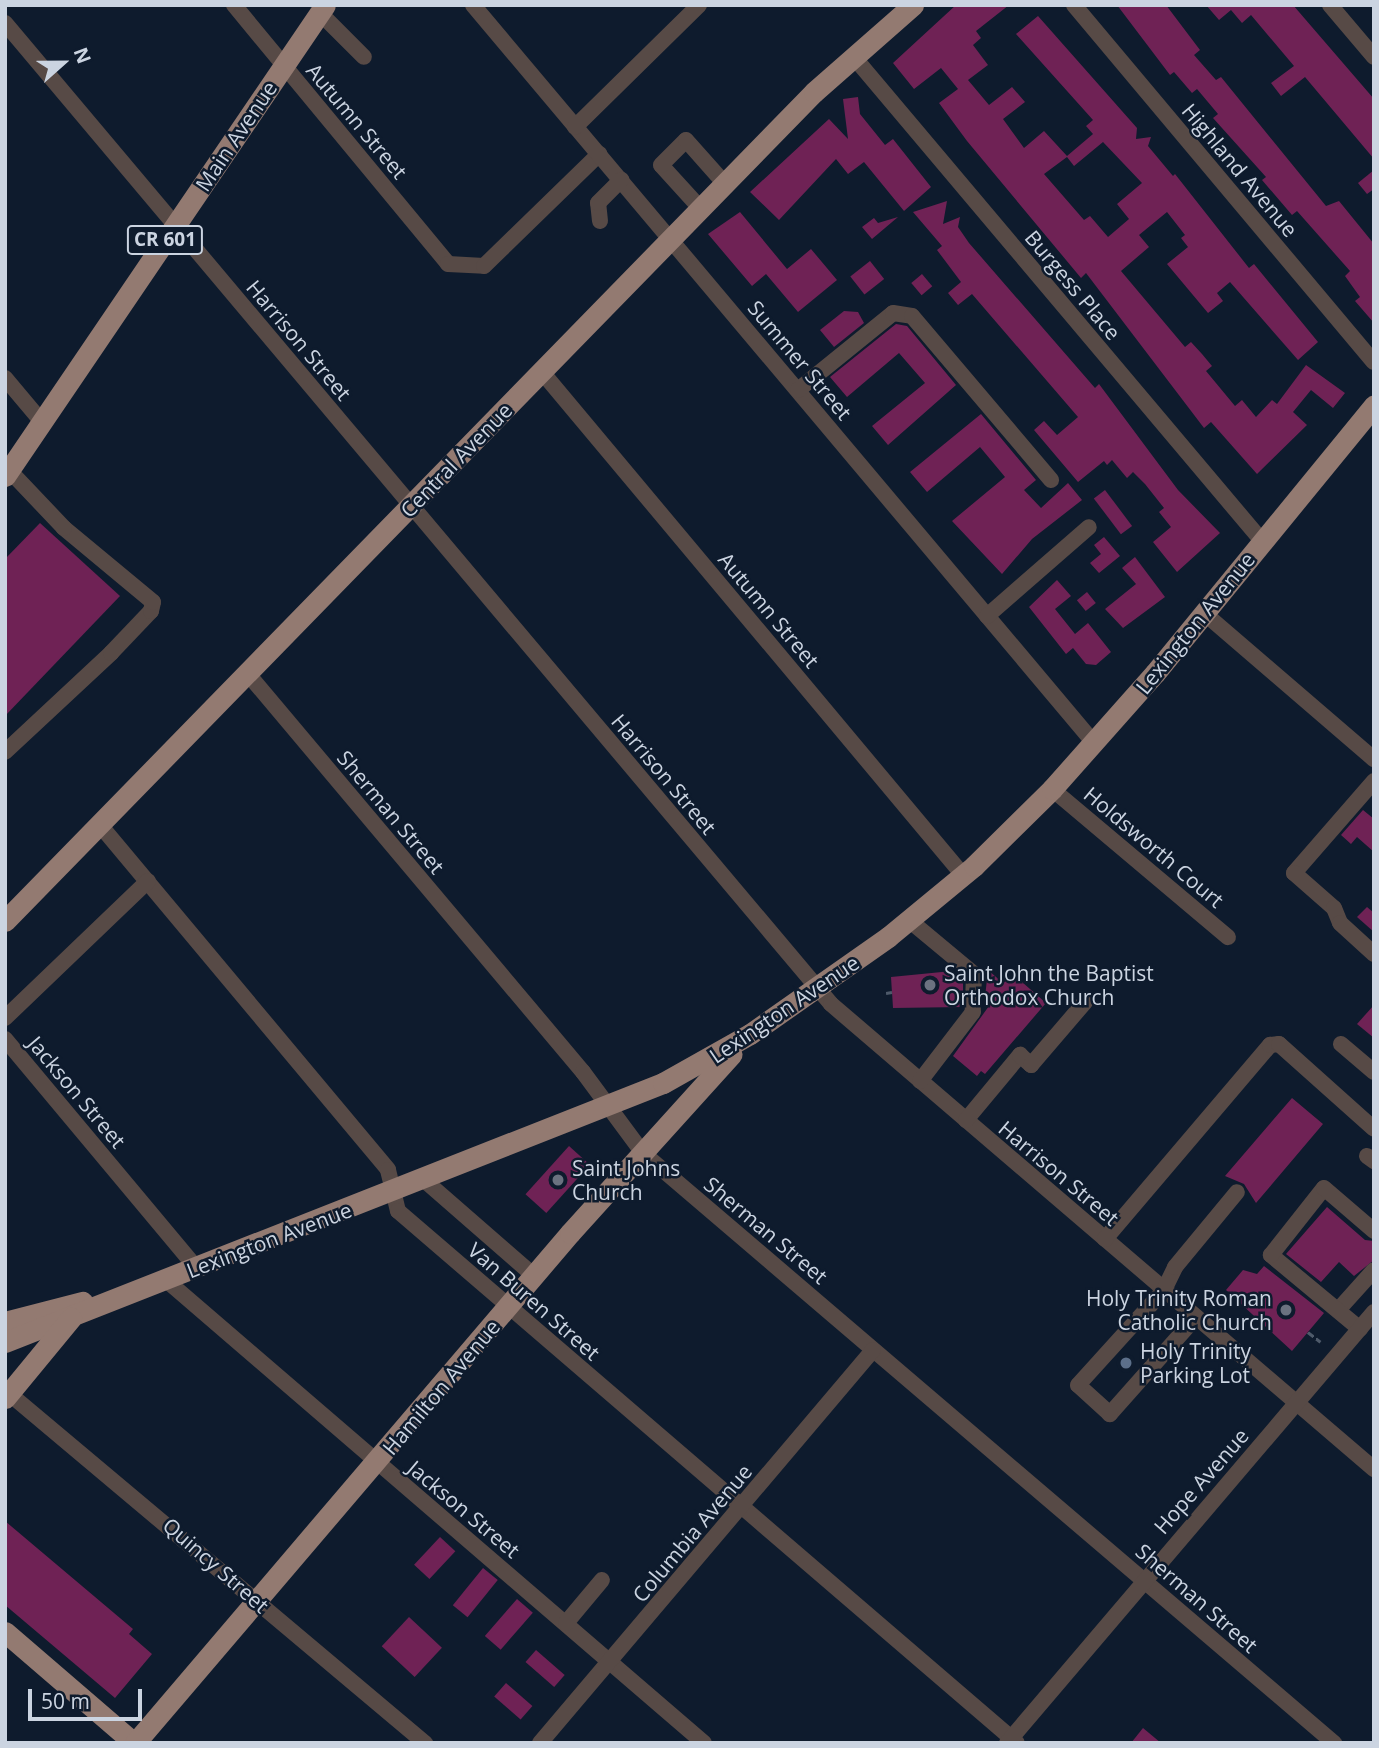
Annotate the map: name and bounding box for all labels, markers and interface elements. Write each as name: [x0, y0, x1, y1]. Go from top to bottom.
north arrow: [28, 28, 98, 98]
text: N: [68, 44, 98, 67]
street label: Autumn Street: [301, 58, 413, 184]
street label: Main Avenue: [190, 76, 282, 196]
street label: Highland Avenue: [1177, 98, 1303, 242]
road number: CR 601: [127, 224, 204, 256]
street label: Burgess Place: [1020, 225, 1126, 345]
street label: Harrison Street: [241, 275, 357, 405]
street label: Summer Street: [743, 295, 857, 425]
street label: Central Avenue: [395, 397, 517, 523]
street label: Autumn Street: [713, 547, 825, 673]
street label: Lexington Avenue: [1130, 547, 1260, 699]
street label: Harrison Street: [606, 709, 722, 839]
street label: Sherman Street: [332, 745, 450, 879]
street label: Holdsworth Court: [1079, 781, 1229, 913]
street label: Lexington Avenue: [704, 950, 864, 1068]
place label: Saint John the Baptist Orthodox Church: [944, 960, 1154, 1010]
marker: Saint John the Baptist Orthodox Church: [922, 977, 938, 993]
street label: Jackson Street: [23, 1031, 131, 1153]
street label: Harrison Street: [994, 1115, 1124, 1231]
place label: Saint Johns Church: [572, 1155, 680, 1205]
street label: Sherman Street: [699, 1171, 833, 1289]
marker: Saint Johns Church: [550, 1172, 566, 1188]
street label: Lexington Avenue: [183, 1197, 355, 1283]
street label: Van Buren Street: [463, 1237, 605, 1365]
place label: Holy Trinity Roman Catholic Church: [1086, 1285, 1272, 1335]
marker: Holy Trinity Roman Catholic Church: [1278, 1302, 1294, 1318]
street label: Hamilton Avenue: [377, 1314, 505, 1460]
place label: Holy Trinity Parking Lot: [1140, 1338, 1251, 1388]
marker: Holy Trinity Parking Lot: [1118, 1355, 1134, 1371]
street label: Hope Avenue: [1148, 1423, 1254, 1539]
street label: Jackson Street: [403, 1455, 525, 1563]
street label: Columbia Avenue: [627, 1459, 757, 1607]
street label: Quincy Street: [158, 1512, 274, 1618]
street label: Sherman Street: [1131, 1538, 1263, 1658]
scale bar: [32, 1674, 145, 1718]
text: 50 m: [41, 1687, 90, 1715]

